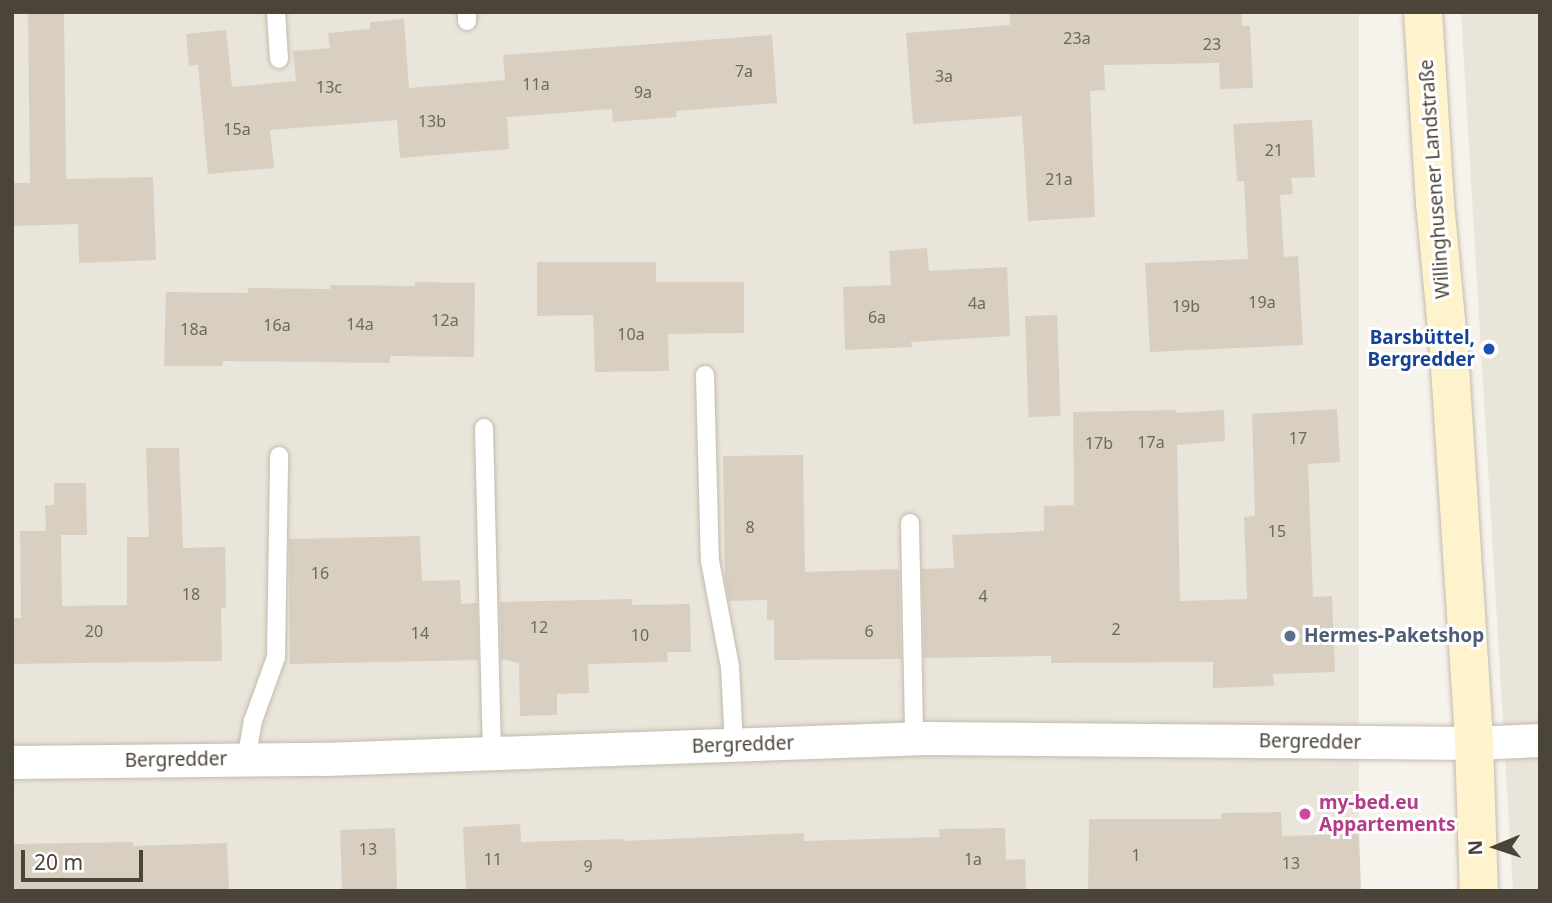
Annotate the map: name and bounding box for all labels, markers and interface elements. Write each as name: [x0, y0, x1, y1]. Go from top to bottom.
house number: 23a: [1063, 28, 1091, 48]
house number: 23: [1203, 34, 1221, 54]
street label: Willinghusener Landstraße: [1415, 58, 1455, 300]
house number: 7a: [735, 61, 753, 81]
house number: 3a: [935, 66, 953, 86]
house number: 11a: [522, 74, 550, 94]
house number: 13c: [316, 77, 342, 97]
house number: 9a: [634, 82, 652, 102]
house number: 13b: [418, 111, 446, 131]
house number: 15a: [223, 119, 251, 139]
house number: 21: [1265, 140, 1283, 160]
house number: 21a: [1045, 169, 1073, 189]
house number: 19a: [1248, 292, 1276, 312]
house number: 4a: [968, 293, 986, 313]
house number: 19b: [1172, 296, 1200, 316]
house number: 6a: [868, 307, 886, 327]
house number: 12a: [431, 310, 459, 330]
house number: 14a: [346, 314, 374, 334]
house number: 16a: [263, 315, 291, 335]
house number: 18a: [180, 319, 208, 339]
house number: 10a: [617, 324, 645, 344]
place label: Barsbüttel, Bergredder: [1367, 327, 1475, 371]
marker: Barsbüttel, Bergredder: [1481, 341, 1497, 357]
house number: 17: [1289, 428, 1307, 448]
house number: 17a: [1137, 432, 1165, 452]
house number: 17b: [1085, 433, 1113, 453]
house number: 8: [745, 517, 755, 537]
house number: 15: [1268, 521, 1286, 541]
house number: 16: [311, 563, 329, 583]
house number: 18: [182, 584, 200, 604]
house number: 4: [978, 586, 988, 606]
house number: 12: [530, 617, 548, 637]
house number: 2: [1111, 619, 1121, 639]
house number: 20: [85, 621, 103, 641]
house number: 6: [864, 621, 874, 641]
house number: 14: [411, 623, 429, 643]
house number: 10: [631, 625, 649, 645]
place label: Hermes-Paketshop: [1304, 625, 1484, 647]
marker: Hermes-Paketshop: [1282, 628, 1298, 644]
street label: Bergredder: [1259, 730, 1361, 754]
street label: Bergredder: [691, 732, 795, 758]
street label: Bergredder: [125, 748, 227, 772]
place label: my-bed.eu Appartements: [1319, 792, 1456, 836]
marker: my-bed.eu Appartements: [1297, 806, 1313, 822]
north arrow: [1461, 812, 1531, 882]
scale bar: [24, 836, 147, 880]
house number: 13: [359, 839, 377, 859]
text: N: [1462, 840, 1488, 856]
house number: 1: [1131, 845, 1141, 865]
text: 20 m: [34, 848, 83, 876]
house number: 11: [484, 849, 502, 869]
house number: 1a: [964, 849, 982, 869]
house number: 13: [1282, 853, 1300, 873]
house number: 9: [583, 856, 593, 876]

